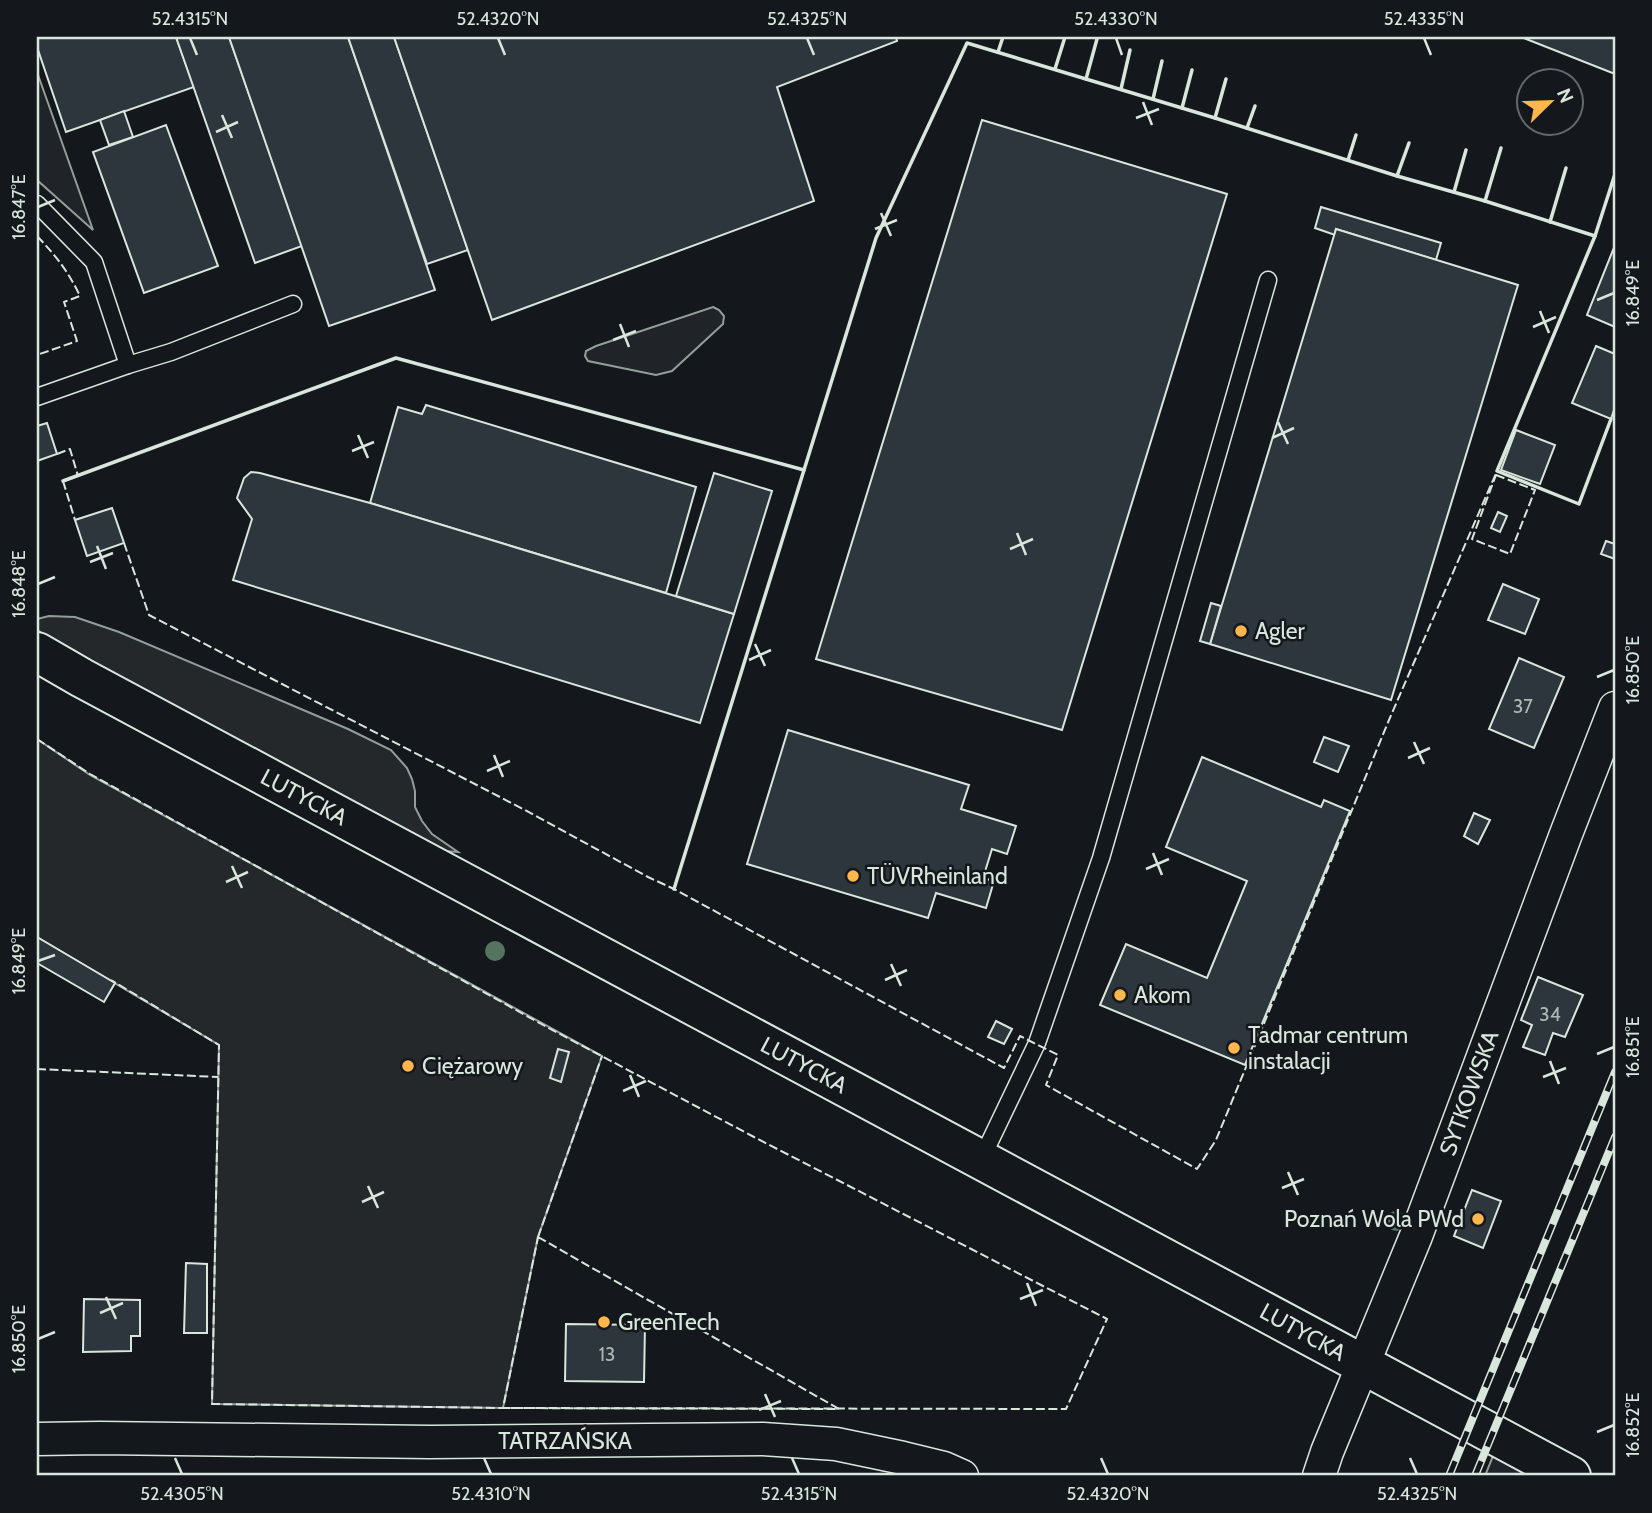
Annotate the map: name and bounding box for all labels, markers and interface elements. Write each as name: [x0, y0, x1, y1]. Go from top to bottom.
text: 52.4315°N: [152, 8, 228, 30]
text: 52.4320°N: [457, 8, 539, 30]
text: 52.4325°N: [767, 8, 847, 30]
text: 52.4330°N: [1074, 8, 1158, 30]
text: 52.4335°N: [1384, 8, 1464, 30]
north arrow: [1516, 66, 1586, 136]
text: N: [1552, 85, 1578, 106]
text: 16.847°E: [8, 174, 30, 240]
text: 16.849°E: [1622, 260, 1644, 326]
text: 16.848°E: [8, 550, 30, 618]
place label: Agler: [1255, 617, 1306, 645]
marker: Agler: [1233, 623, 1249, 639]
text: 16.850°E: [1622, 636, 1644, 704]
house number: 37: [1513, 695, 1533, 718]
street label: LUTYCKA: [256, 763, 352, 831]
place label: TÜVRheinland: [867, 862, 1008, 890]
marker: TÜVRheinland: [845, 868, 861, 884]
text: 16.849°E: [8, 928, 30, 994]
place label: Akom: [1134, 981, 1191, 1009]
marker: Akom: [1112, 987, 1128, 1003]
house number: 34: [1539, 1003, 1561, 1026]
text: 16.851°E: [1622, 1016, 1644, 1078]
place label: Tadmar centrum instalacji: [1248, 1021, 1408, 1075]
street label: SYTKOWSKA: [1433, 1027, 1505, 1159]
street label: LUTYCKA: [756, 1031, 852, 1099]
marker: Tadmar centrum instalacji: [1226, 1040, 1242, 1056]
place label: Ciężarowy: [422, 1052, 524, 1080]
marker: Ciężarowy: [400, 1058, 416, 1074]
place label: Poznań Wola PWd: [1284, 1205, 1464, 1233]
marker: Poznań Wola PWd: [1470, 1211, 1486, 1227]
street label: LUTYCKA: [1255, 1297, 1351, 1367]
text: 16.850°E: [8, 1305, 30, 1373]
place label: GreenTech: [618, 1308, 720, 1336]
marker: GreenTech: [596, 1314, 612, 1330]
house number: 13: [599, 1343, 615, 1366]
text: 16.852°E: [1622, 1392, 1644, 1458]
street label: TATRZAŃSKA: [498, 1426, 632, 1455]
text: 52.4305°N: [140, 1483, 224, 1505]
text: 52.4310°N: [451, 1483, 531, 1505]
text: 52.4315°N: [761, 1483, 837, 1505]
text: 52.4320°N: [1067, 1483, 1149, 1505]
text: 52.4325°N: [1377, 1483, 1457, 1505]

